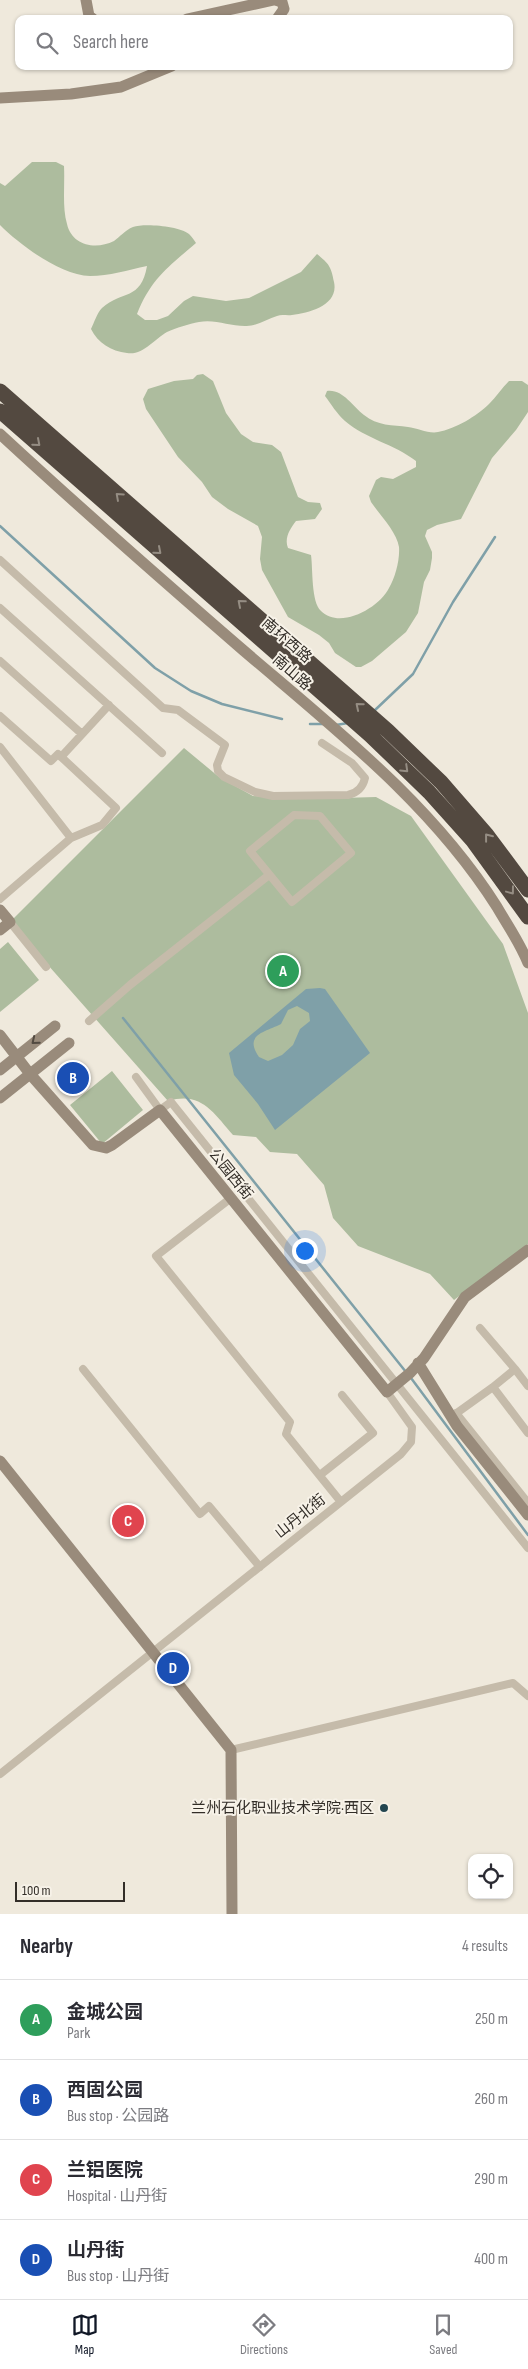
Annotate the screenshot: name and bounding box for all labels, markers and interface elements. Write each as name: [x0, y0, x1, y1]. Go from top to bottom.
search box: [15, 15, 513, 70]
icon: search: [33, 29, 61, 57]
text: Search here: [73, 31, 149, 54]
one-way arrow: [31, 437, 40, 446]
one-way arrow: [115, 493, 124, 502]
one-way arrow: [153, 545, 162, 554]
one-way arrow: [237, 600, 246, 609]
street label: 南环西路: [258, 614, 316, 667]
street label: 南山路: [268, 650, 315, 694]
one-way arrow: [356, 704, 365, 712]
one-way arrow: [399, 763, 408, 772]
one-way arrow: [486, 834, 494, 843]
one-way arrow: [505, 885, 514, 895]
pin: A: [267, 952, 299, 990]
one-way arrow: [32, 1036, 41, 1044]
pin: B: [57, 1059, 89, 1097]
street label: 公园西街: [204, 1145, 257, 1204]
your location: [292, 1238, 318, 1264]
street label: 山丹北街: [271, 1490, 330, 1543]
pin: C: [112, 1502, 144, 1540]
pin: D: [157, 1649, 189, 1687]
place label: 兰州石化职业技术学院·西区: [191, 1799, 374, 1818]
marker: 兰州石化职业技术学院·西区: [378, 1802, 390, 1814]
map controls: [468, 1854, 513, 1899]
button: locate: [468, 1854, 513, 1899]
scale bar: [15, 1879, 125, 1902]
text: 100 m: [22, 1882, 51, 1899]
text: Nearby: [20, 1934, 73, 1959]
text: 4 results: [462, 1937, 508, 1956]
text: 金城公园: [67, 2001, 143, 2024]
text: A: [32, 2010, 40, 2029]
text: 250 m: [475, 2010, 508, 2029]
text: Park: [67, 2024, 90, 2043]
text: 西固公园: [67, 2079, 143, 2102]
text: B: [32, 2090, 40, 2109]
text: 260 m: [474, 2090, 508, 2109]
text: Bus stop · 公园路: [67, 2107, 169, 2126]
text: 兰铝医院: [67, 2159, 143, 2182]
text: C: [32, 2170, 40, 2189]
text: 290 m: [474, 2170, 508, 2189]
text: Hospital · 山丹街: [67, 2187, 167, 2206]
text: 山丹街: [67, 2239, 124, 2262]
text: D: [32, 2250, 40, 2269]
text: 400 m: [474, 2250, 508, 2269]
text: Bus stop · 山丹街: [67, 2267, 169, 2286]
tab: Map: [71, 2311, 99, 2358]
tab: Directions: [240, 2311, 288, 2358]
tab: Saved: [429, 2311, 457, 2358]

